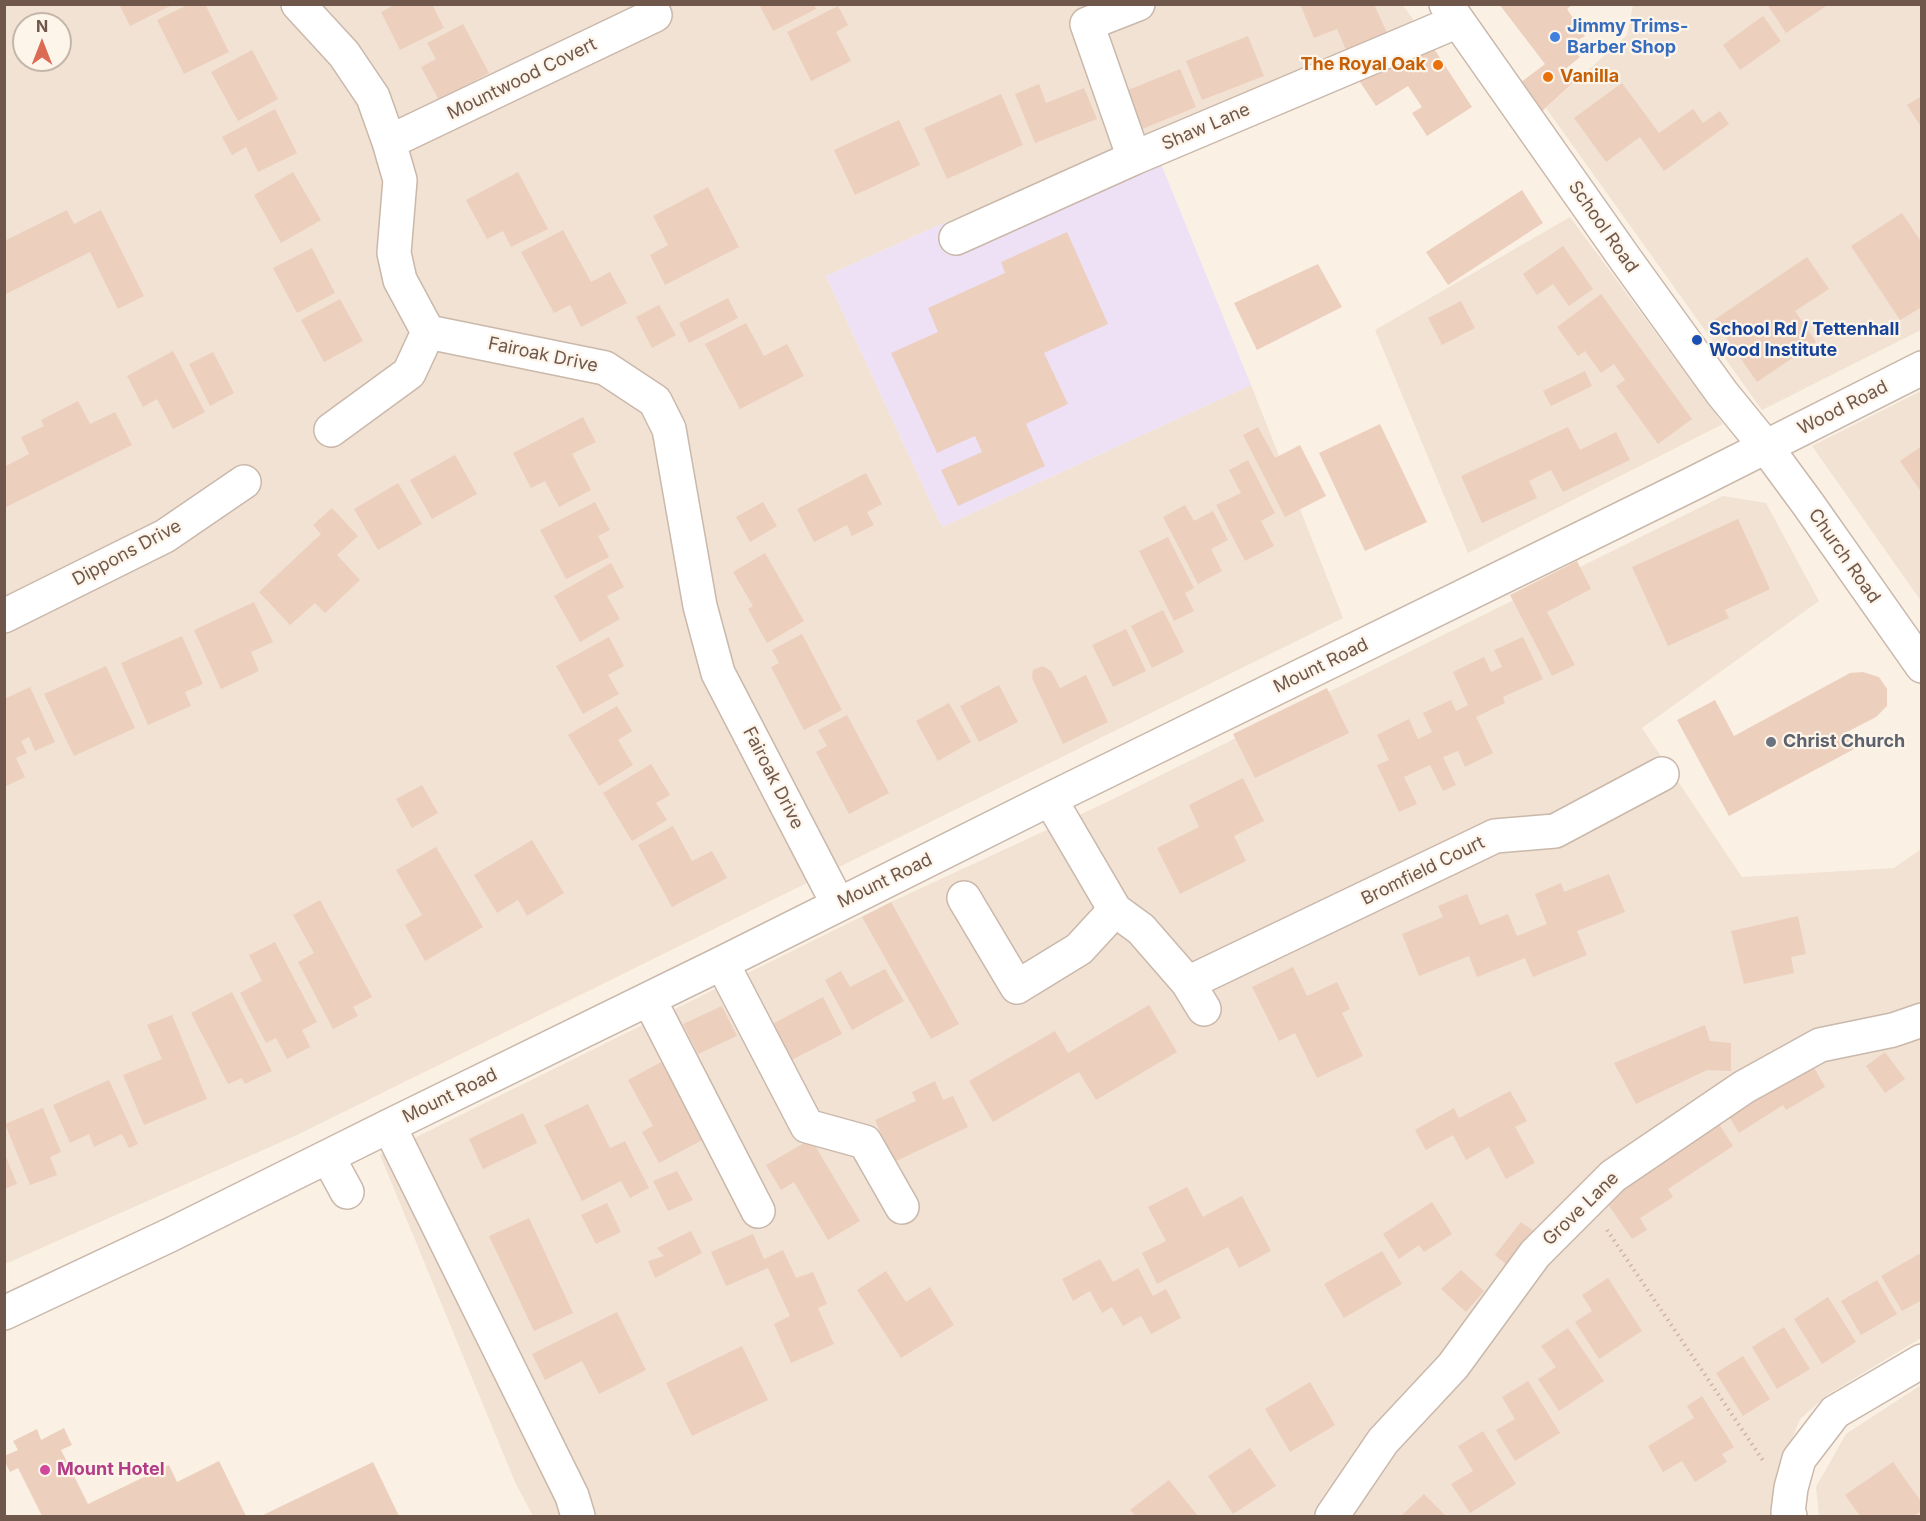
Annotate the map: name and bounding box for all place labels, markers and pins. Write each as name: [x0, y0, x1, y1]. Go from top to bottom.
place label: Jimmy Trims- Barber Shop: [1567, 16, 1688, 58]
marker: Jimmy Trims- Barber Shop: [1548, 30, 1562, 44]
place label: The Royal Oak: [1300, 54, 1426, 76]
marker: The Royal Oak: [1431, 58, 1445, 72]
place label: Vanilla: [1560, 66, 1619, 88]
marker: Vanilla: [1541, 70, 1555, 84]
place label: School Rd / Tettenhall Wood Institute: [1709, 319, 1899, 362]
marker: School Rd / Tettenhall Wood Institute: [1690, 333, 1704, 347]
place label: Christ Church: [1783, 731, 1905, 753]
marker: Christ Church: [1764, 735, 1778, 749]
place label: Mount Hotel: [57, 1459, 165, 1481]
marker: Mount Hotel: [38, 1463, 52, 1477]

